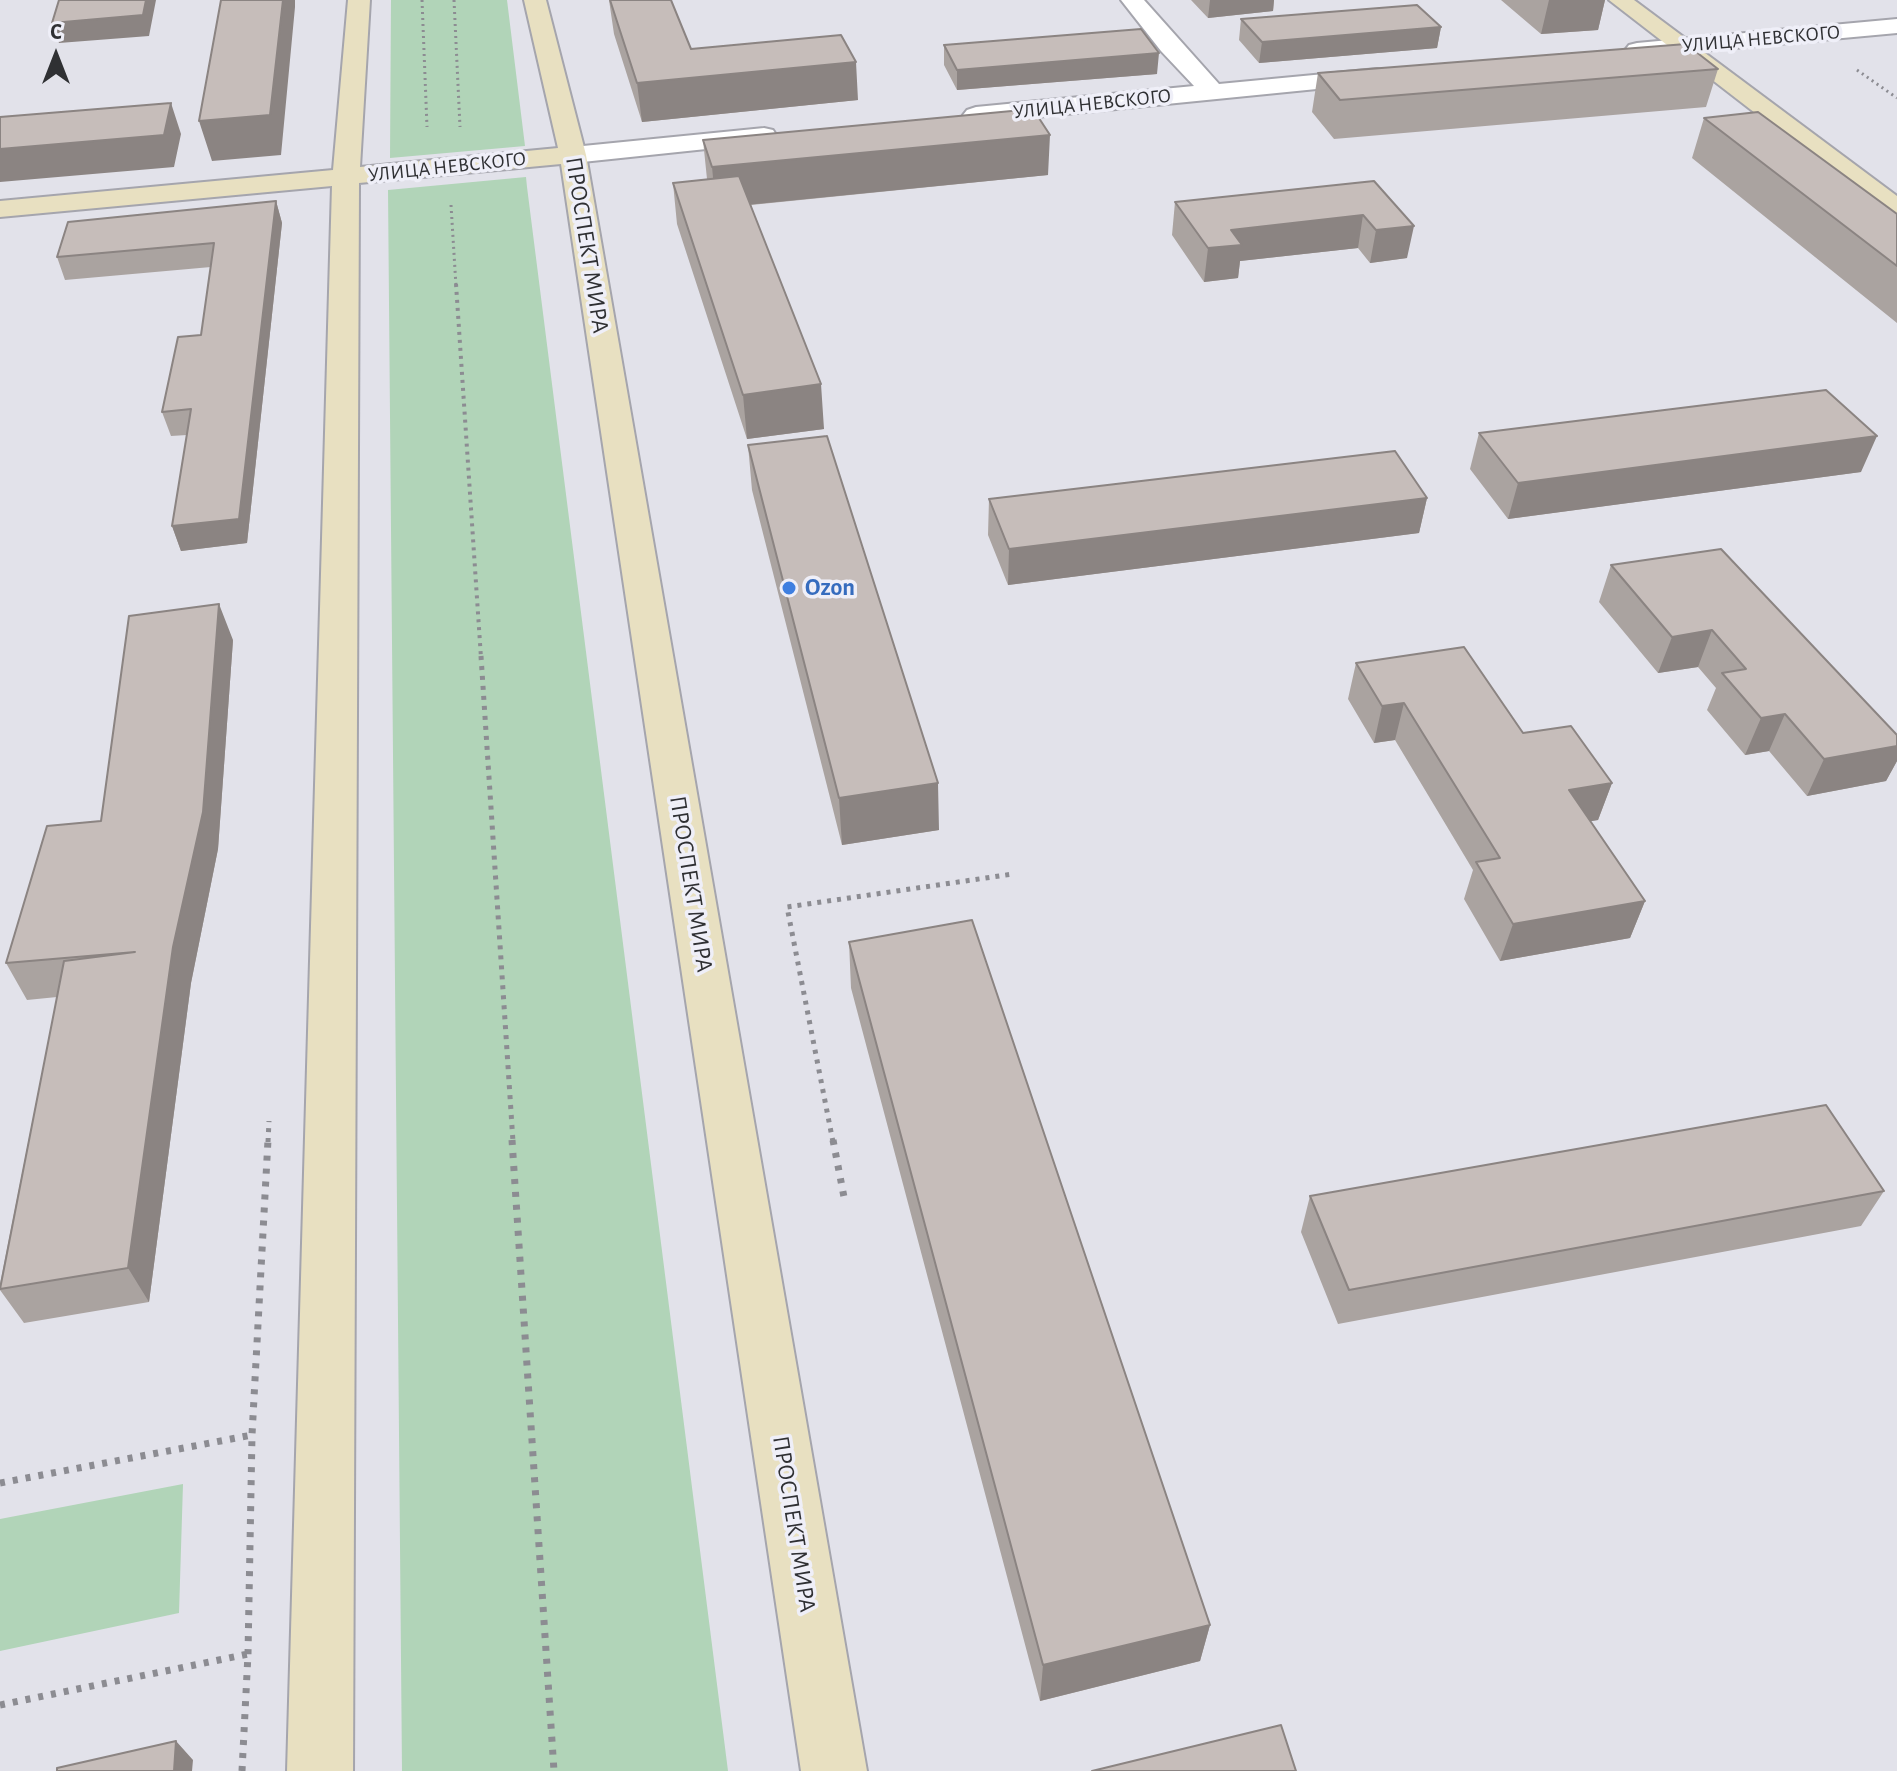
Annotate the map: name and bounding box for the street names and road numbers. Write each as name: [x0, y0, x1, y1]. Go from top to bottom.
street label: УЛИЦА НЕВСКОГО: [1681, 20, 1841, 58]
street label: УЛИЦА НЕВСКОГО: [1012, 84, 1172, 124]
street label: УЛИЦА НЕВСКОГО: [367, 147, 527, 187]
street label: ПРОСПЕКТ МИРА: [559, 155, 615, 335]
street label: ПРОСПЕКТ МИРА: [663, 794, 719, 974]
street label: ПРОСПЕКТ МИРА: [766, 1434, 822, 1614]

